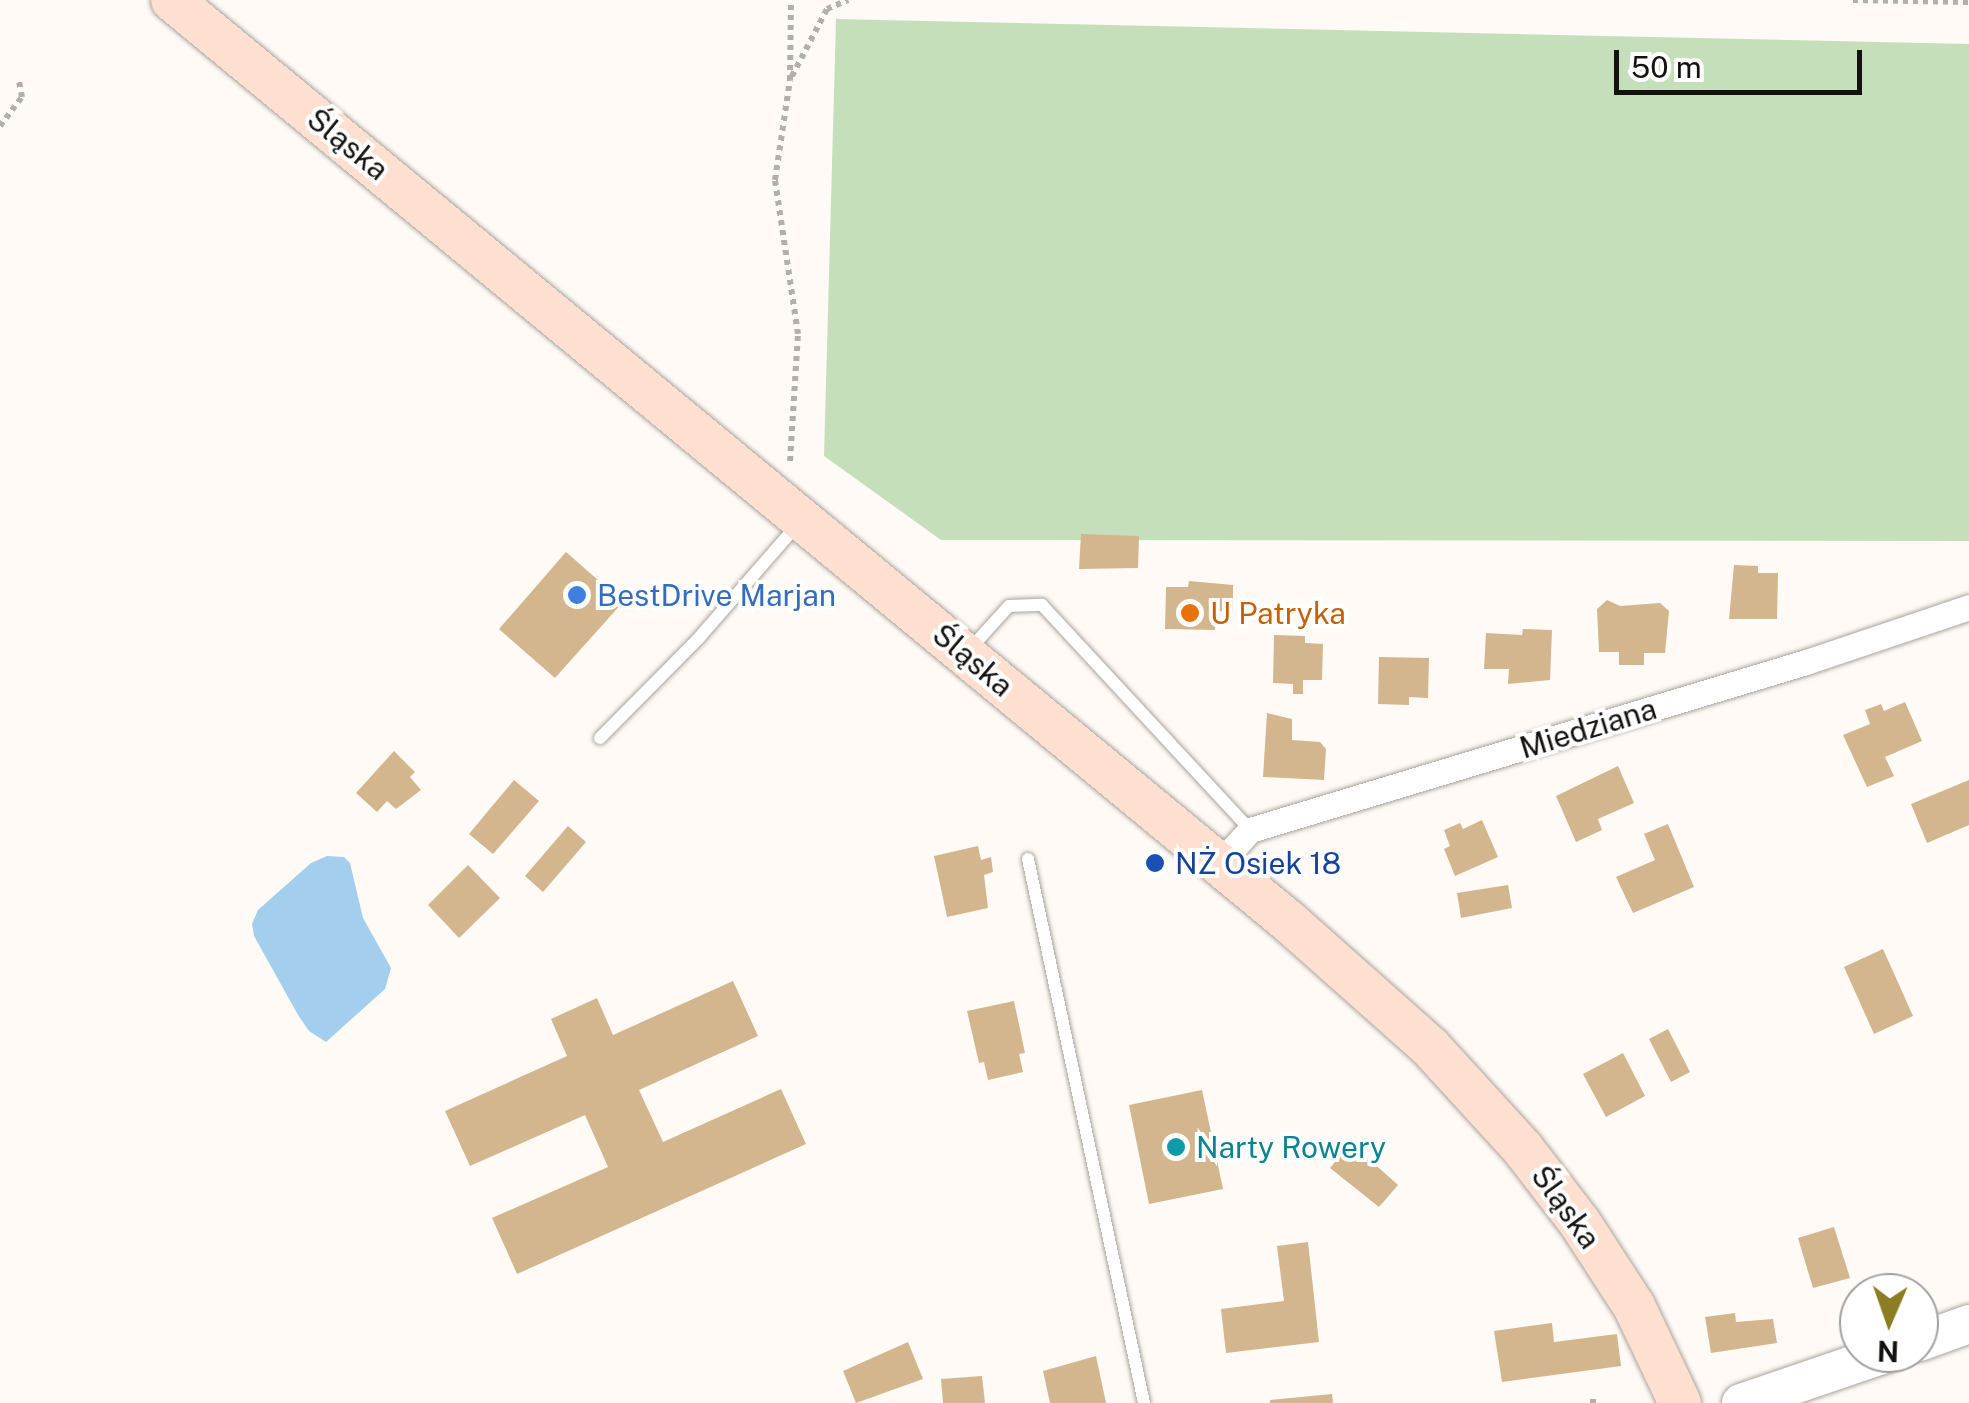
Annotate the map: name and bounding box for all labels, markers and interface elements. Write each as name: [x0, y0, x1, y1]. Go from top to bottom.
scale bar: [1619, 30, 1866, 92]
text: 50 m: [1631, 49, 1702, 85]
street label: Śląska: [300, 101, 396, 187]
place label: BestDrive Marjan: [597, 577, 836, 613]
marker: BestDrive Marjan: [566, 584, 588, 606]
place label: U Patryka: [1210, 595, 1346, 631]
marker: U Patryka: [1179, 602, 1201, 624]
street label: Śląska: [926, 616, 1020, 704]
street label: Miedziana: [1515, 690, 1661, 766]
place label: NŻ Osiek 18: [1175, 845, 1341, 881]
marker: NŻ Osiek 18: [1144, 852, 1166, 874]
place label: Narty Rowery: [1196, 1129, 1386, 1165]
marker: Narty Rowery: [1165, 1136, 1187, 1158]
street label: Śląska: [1524, 1159, 1608, 1255]
north arrow: [1839, 1273, 1939, 1373]
text: N: [1876, 1335, 1900, 1368]

